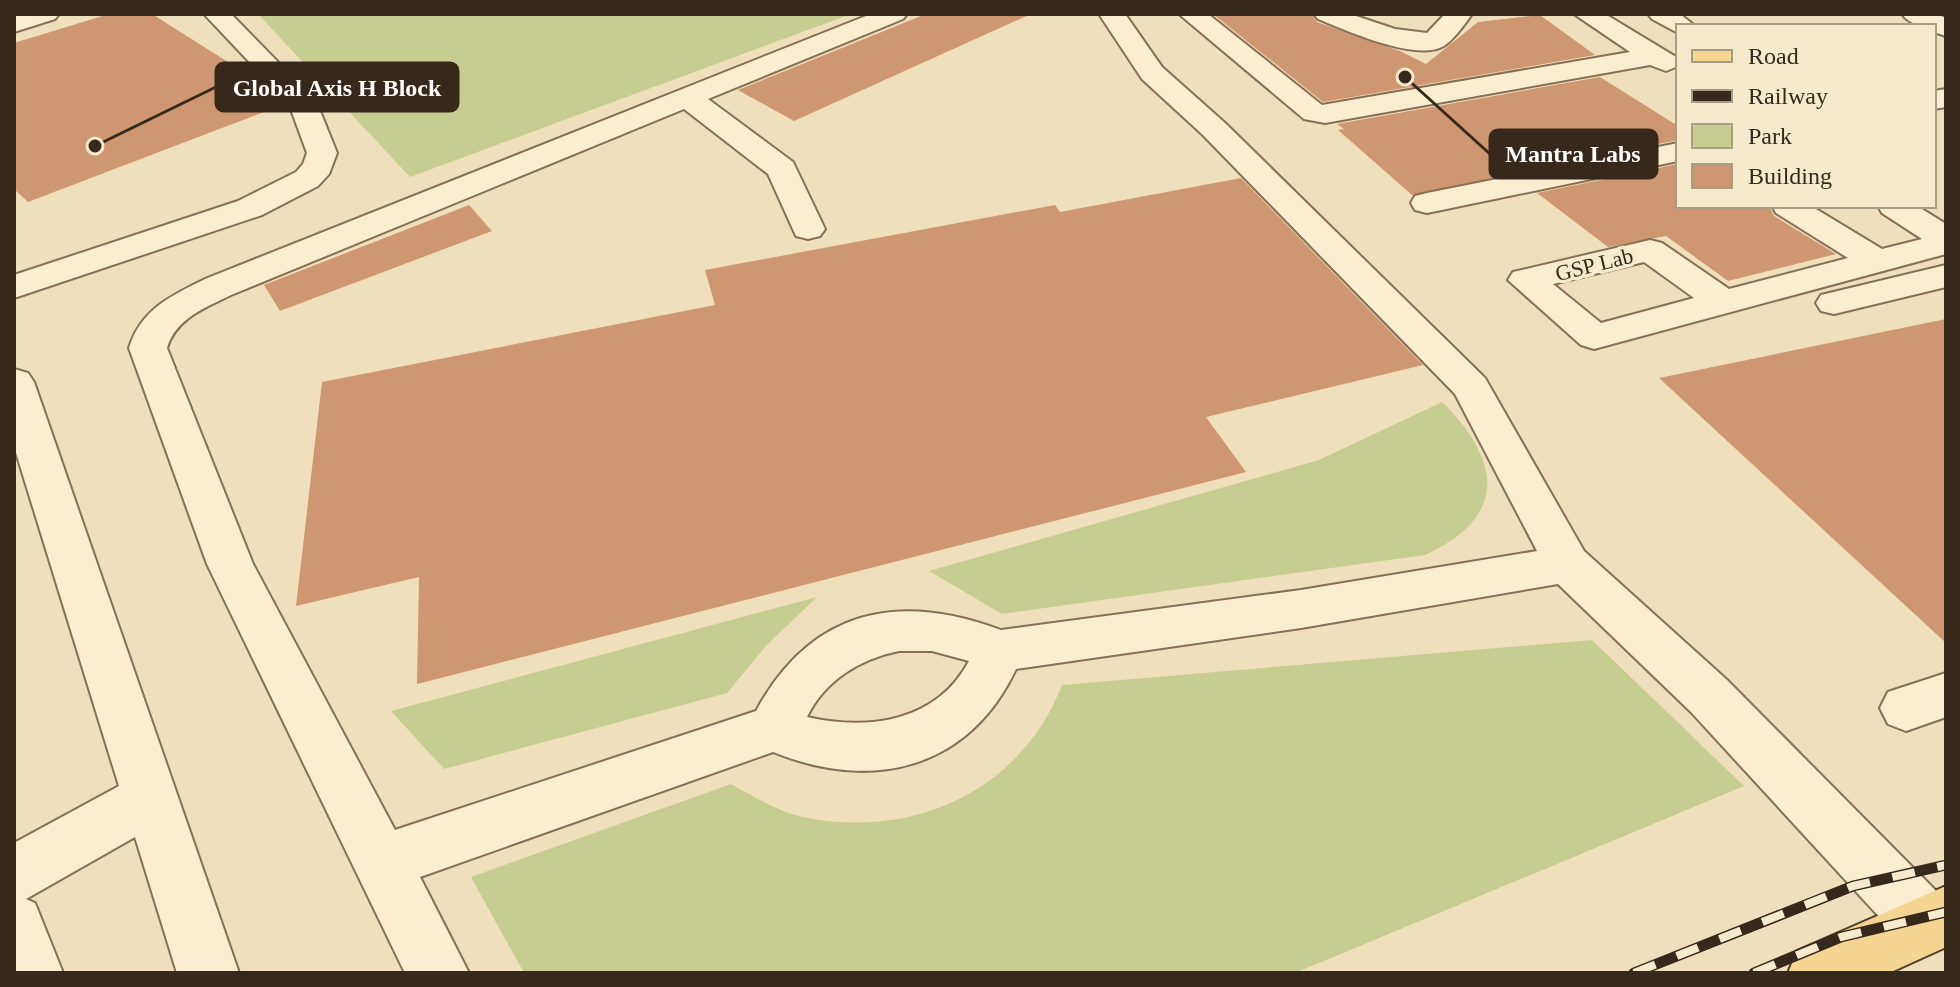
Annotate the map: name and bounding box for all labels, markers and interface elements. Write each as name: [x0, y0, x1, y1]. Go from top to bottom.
legend: [1676, 24, 1936, 208]
text: Road: [1748, 43, 1799, 69]
callout: Global Axis H Block: [216, 63, 458, 111]
text: Global Axis H Block: [233, 75, 442, 101]
text: Railway: [1748, 83, 1828, 109]
text: Park: [1748, 123, 1792, 149]
callout: Mantra Labs: [1490, 130, 1657, 178]
text: Mantra Labs: [1505, 141, 1641, 167]
text: Building: [1748, 163, 1832, 189]
street label: GSP Lab: [1553, 243, 1636, 286]

